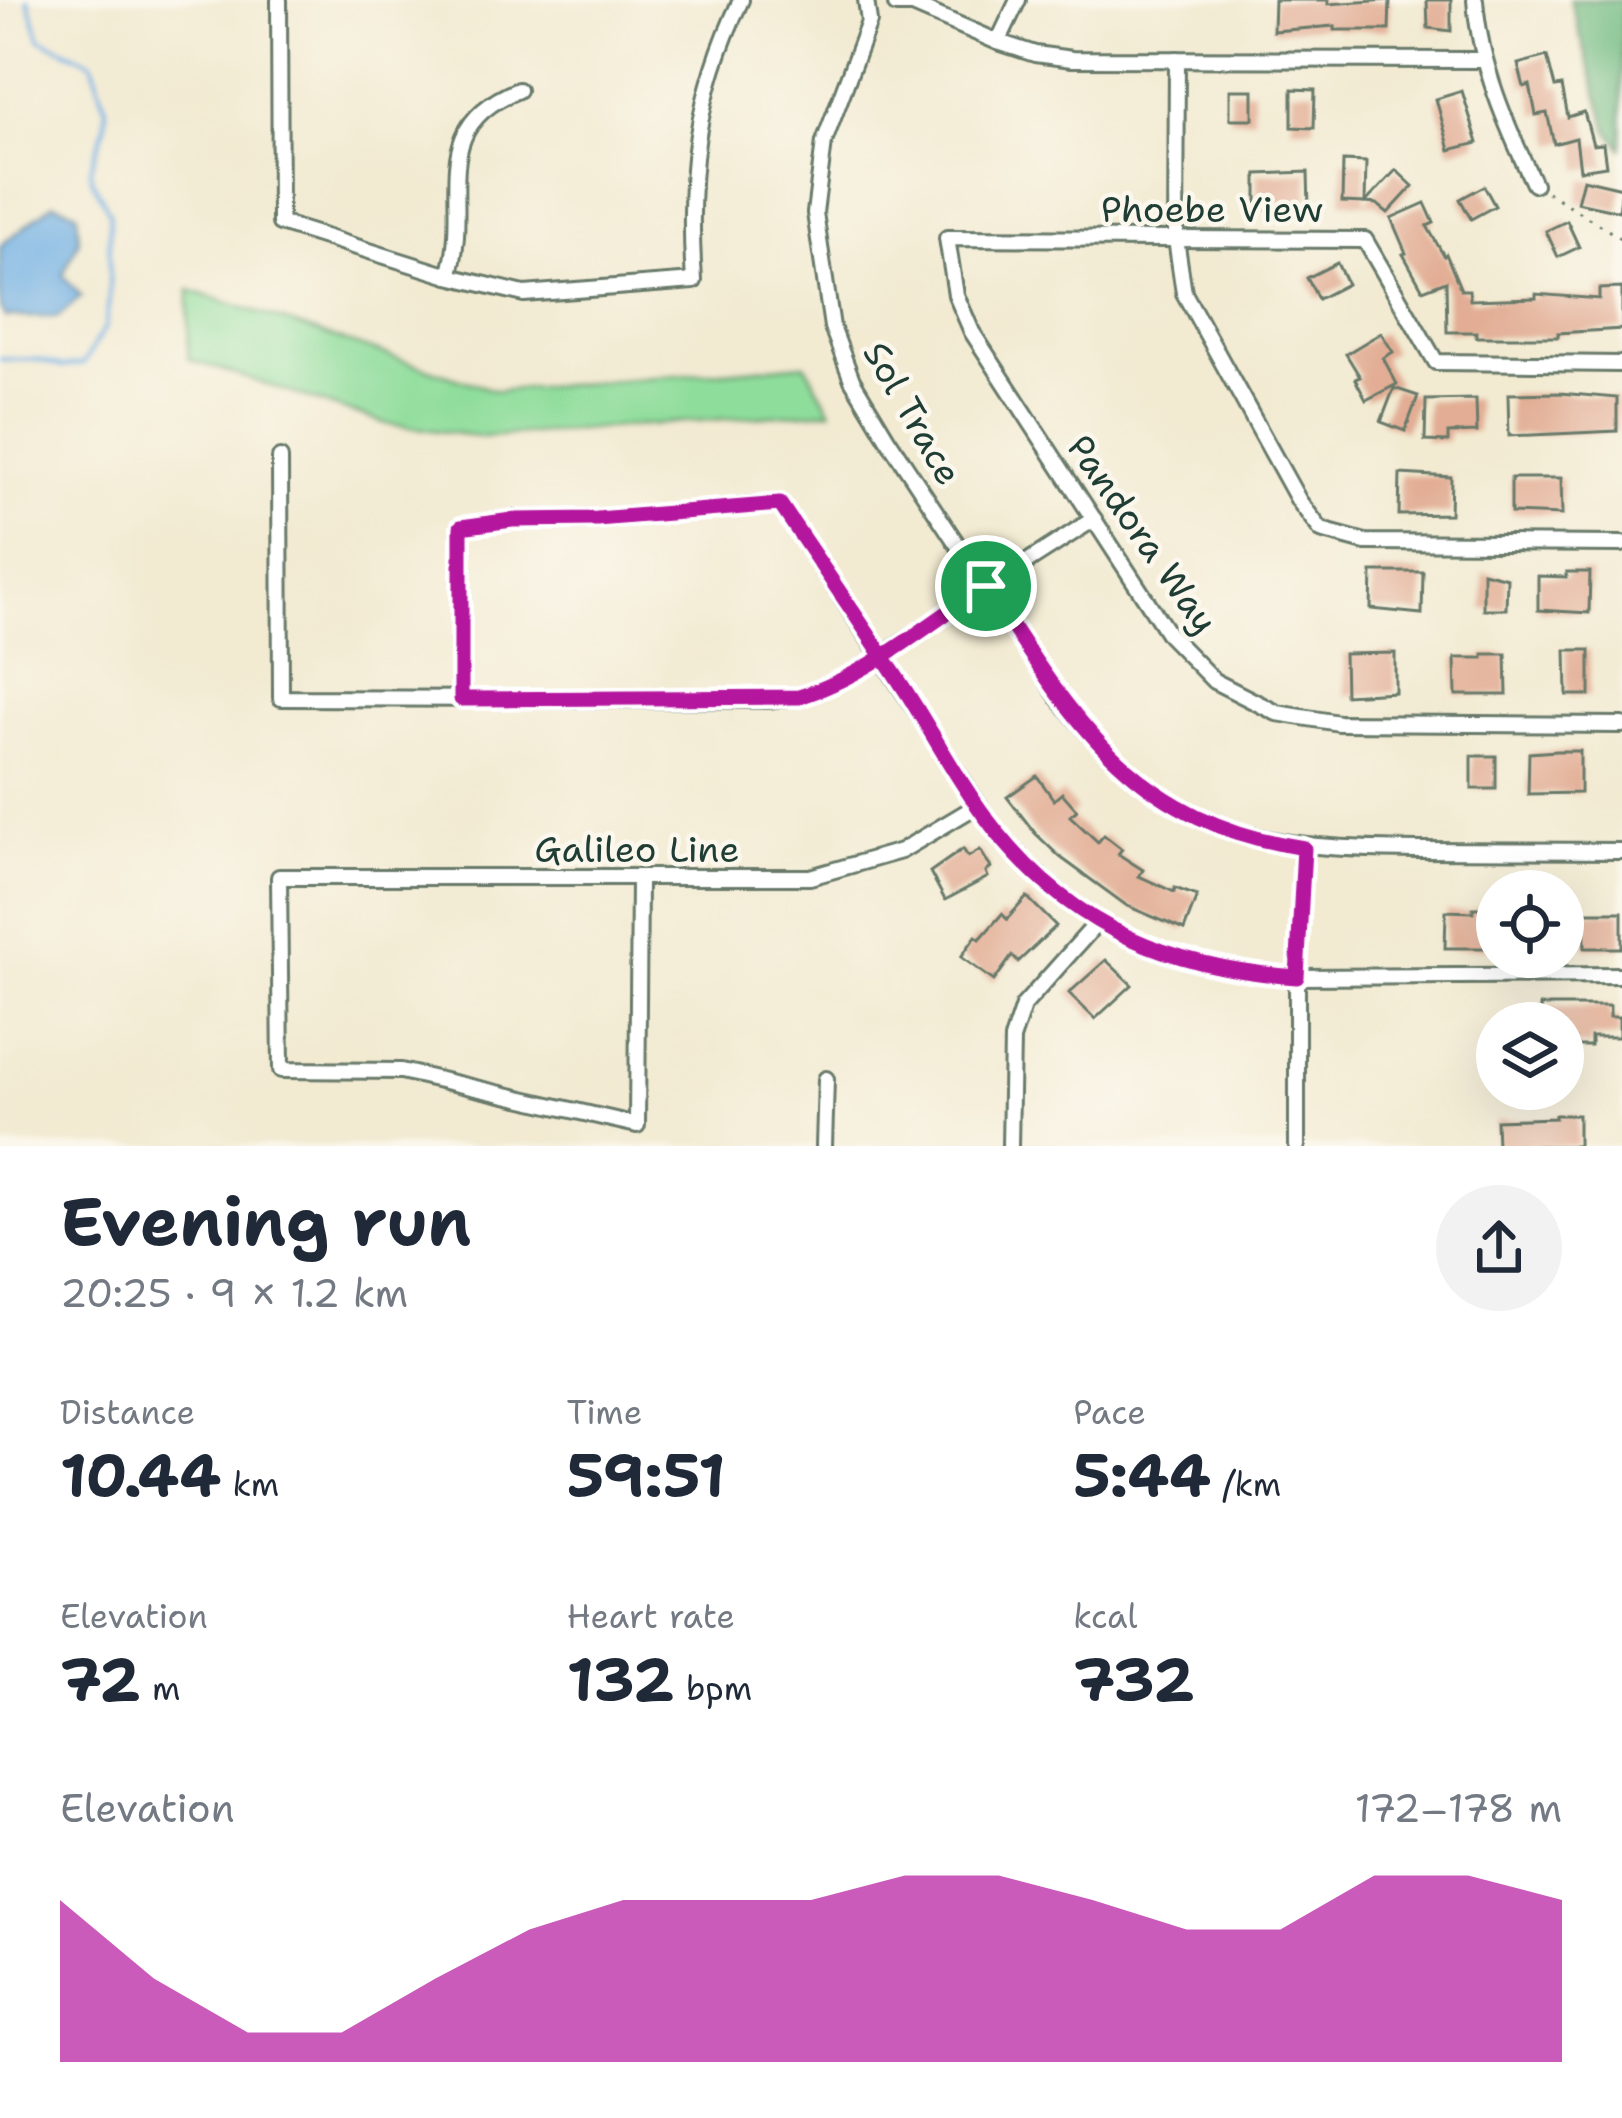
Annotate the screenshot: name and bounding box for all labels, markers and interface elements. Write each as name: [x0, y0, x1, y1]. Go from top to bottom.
street label: Phoebe View: [1101, 185, 1323, 234]
street label: Sol Trace: [852, 333, 973, 494]
street label: Pandora Way: [1056, 425, 1229, 643]
pin: [935, 535, 1037, 637]
icon: arrive: [953, 553, 1019, 619]
street label: Galileo Line: [534, 825, 740, 874]
map controls: [1476, 870, 1584, 1110]
button: locate: [1476, 870, 1584, 978]
button: layers: [1476, 1002, 1584, 1110]
text: Evening run: [60, 1178, 471, 1266]
button: share: [1436, 1185, 1562, 1311]
text: 20:25 · 9 × 1.2 km: [60, 1267, 408, 1319]
text: Distance: [60, 1390, 195, 1435]
text: Time: [567, 1390, 642, 1435]
text: Pace: [1073, 1390, 1146, 1435]
text: 10.44: [60, 1435, 221, 1515]
text: 59:51: [567, 1435, 725, 1515]
text: 5:44: [1073, 1435, 1211, 1515]
text: km: [221, 1462, 279, 1507]
text: /km: [1211, 1462, 1281, 1507]
text: Elevation: [60, 1594, 208, 1639]
text: Heart rate: [567, 1594, 735, 1639]
text: kcal: [1073, 1594, 1137, 1639]
text: 72: [60, 1639, 141, 1719]
text: 132: [567, 1639, 675, 1719]
text: 732: [1073, 1639, 1195, 1719]
text: m: [141, 1666, 181, 1711]
text: bpm: [675, 1666, 752, 1711]
text: Elevation: [60, 1782, 235, 1834]
text: 172–178 m: [1355, 1782, 1562, 1834]

